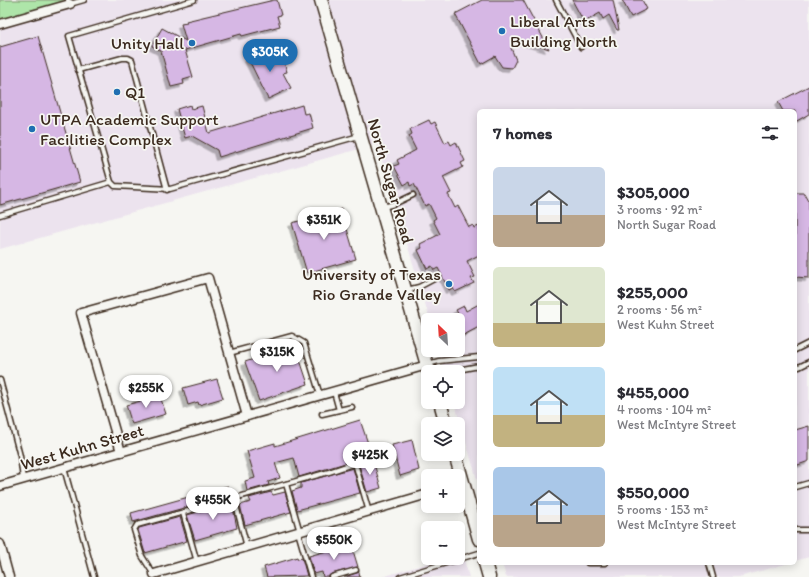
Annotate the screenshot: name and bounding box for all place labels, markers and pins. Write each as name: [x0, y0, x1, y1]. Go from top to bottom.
place label: Liberal Arts Building North: [510, 11, 618, 51]
marker: Liberal Arts Building North: [497, 26, 507, 36]
place label: Unity Hall: [111, 33, 184, 53]
marker: Unity Hall: [187, 38, 197, 48]
pin: $305K: [242, 39, 298, 73]
place label: Q1: [125, 82, 145, 102]
marker: Q1: [112, 87, 122, 97]
place label: UTPA Academic Support Facilities Complex: [40, 109, 219, 149]
marker: UTPA Academic Support Facilities Complex: [27, 124, 37, 134]
pin: $351K: [296, 207, 352, 241]
place label: University of Texas Rio Grande Valley: [302, 264, 441, 304]
marker: University of Texas Rio Grande Valley: [444, 279, 454, 289]
pin: $315K: [249, 339, 305, 373]
pin: $255K: [118, 375, 174, 409]
pin: $425K: [342, 442, 398, 476]
pin: $455K: [185, 487, 241, 521]
pin: $550K: [306, 527, 362, 561]

